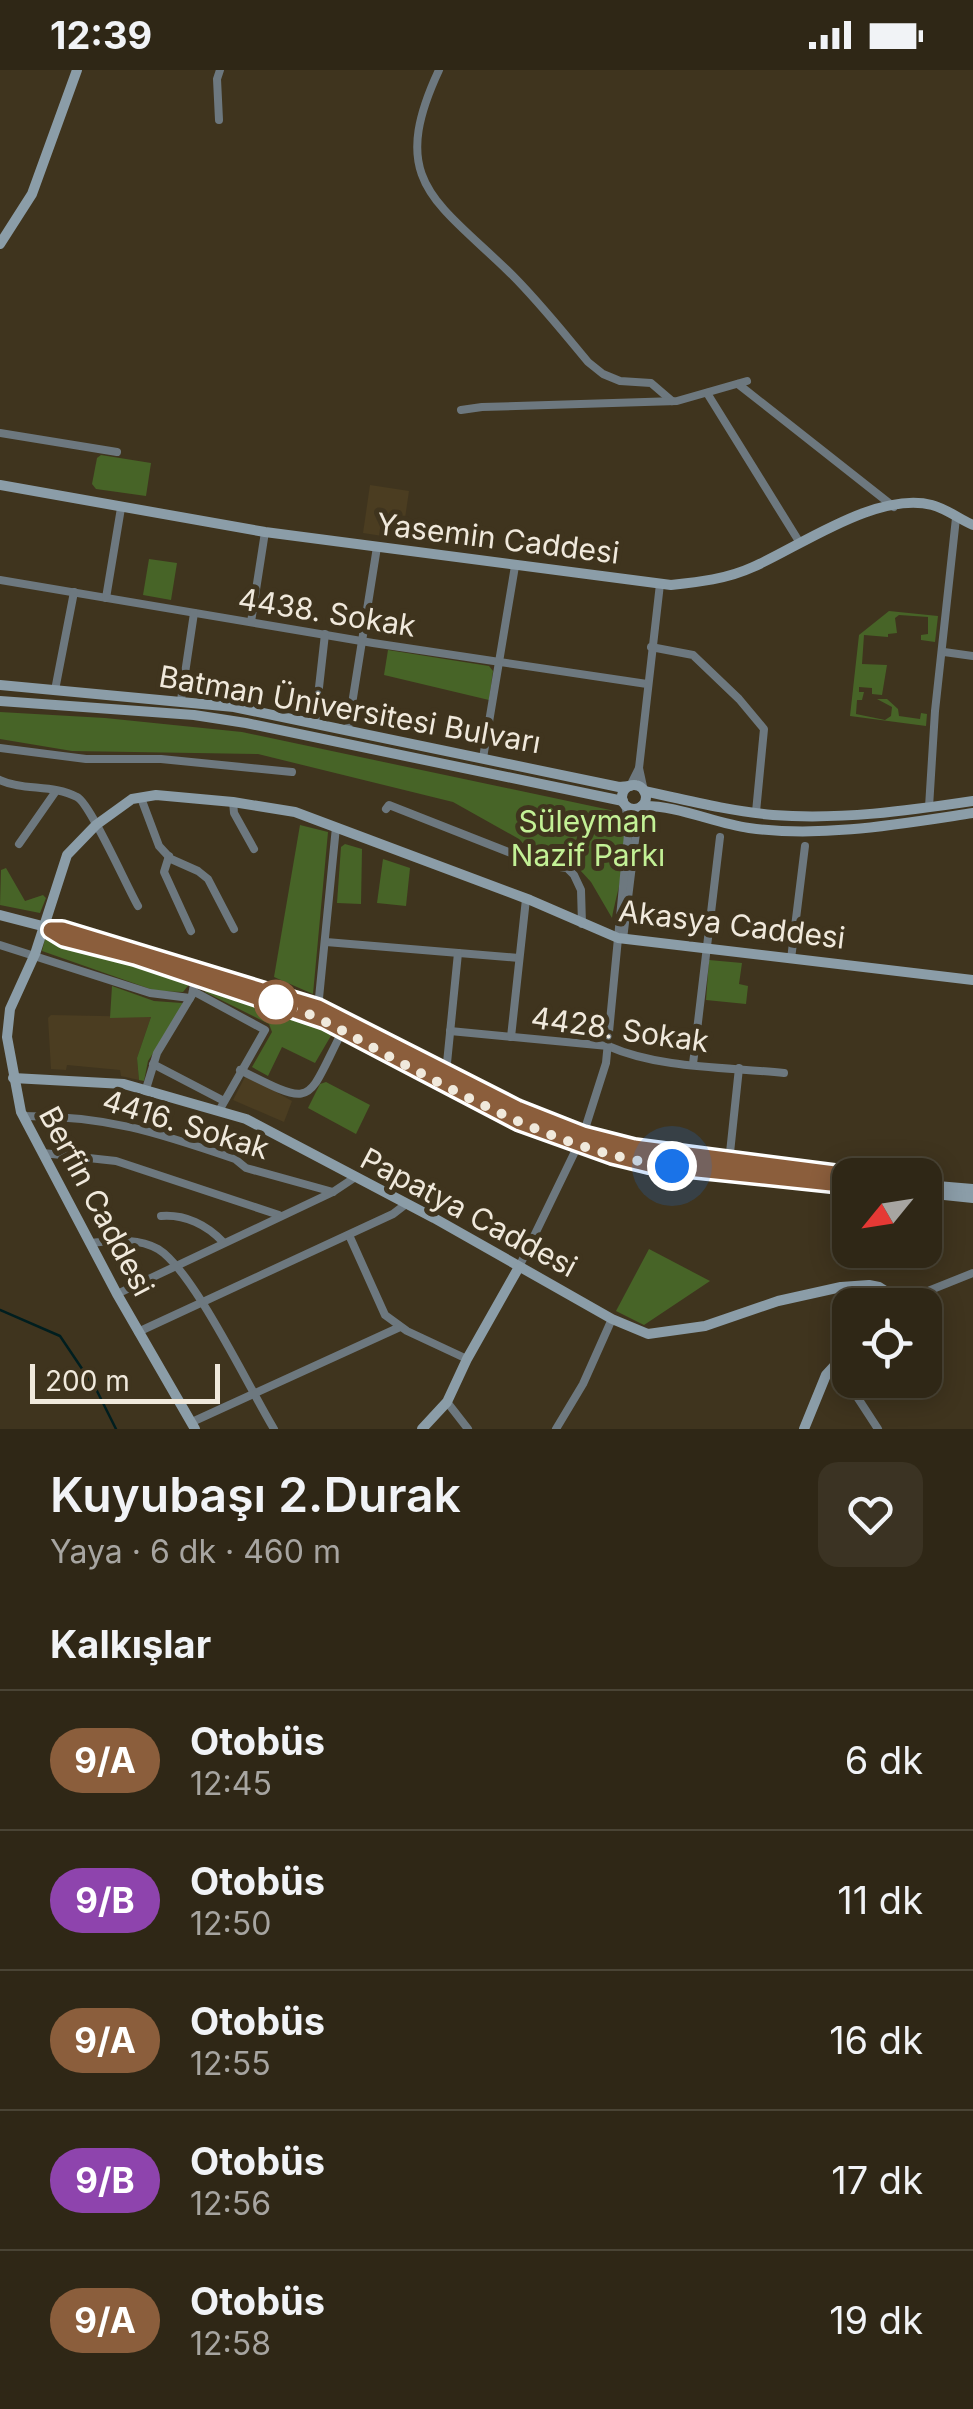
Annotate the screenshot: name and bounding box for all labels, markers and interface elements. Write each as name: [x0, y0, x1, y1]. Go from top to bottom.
text: 12:39: [50, 12, 152, 58]
street label: Yasemin Caddesi: [375, 505, 621, 571]
street label: 4438. Sokak: [236, 580, 419, 644]
street label: Batman Üniversitesi Bulvarı: [156, 658, 544, 760]
park label: Süleyman Nazif Parkı: [511, 803, 665, 873]
street label: Akasya Caddesi: [617, 892, 847, 956]
unlabelled marker: [255, 981, 297, 1023]
street label: 4428. Sokak: [529, 999, 712, 1059]
street label: 4416. Sokak: [98, 1082, 274, 1167]
street label: Berfin Caddesi: [32, 1100, 162, 1302]
street label: Papatya Caddesi: [355, 1140, 583, 1284]
your location: [647, 1141, 697, 1191]
north arrow: [832, 1158, 942, 1268]
map controls: [832, 1158, 942, 1398]
button: locate: [832, 1288, 942, 1398]
scale bar: [30, 1359, 220, 1404]
text: 200 m: [45, 1364, 130, 1398]
button: heart: [818, 1462, 923, 1567]
text: Kuyubaşı 2.Durak: [50, 1465, 461, 1524]
text: Yaya · 6 dk · 460 m: [50, 1532, 341, 1571]
text: Kalkışlar: [50, 1621, 211, 1667]
text: Otobüs: [190, 1718, 325, 1764]
text: 6 dk: [845, 1737, 923, 1783]
text: 9/A: [74, 1739, 136, 1781]
text: 12:45: [190, 1764, 272, 1803]
text: Otobüs: [190, 1858, 325, 1904]
text: 11 dk: [837, 1877, 923, 1923]
text: 9/B: [75, 1879, 135, 1921]
text: 12:50: [190, 1904, 271, 1943]
text: Otobüs: [190, 1998, 325, 2044]
text: 16 dk: [829, 2017, 923, 2063]
text: 9/A: [74, 2019, 136, 2061]
text: 12:55: [190, 2044, 271, 2083]
text: Otobüs: [190, 2138, 325, 2184]
text: 17 dk: [831, 2157, 923, 2203]
text: 9/B: [75, 2159, 135, 2201]
text: 12:56: [190, 2184, 271, 2223]
text: Otobüs: [190, 2278, 325, 2324]
text: 19 dk: [829, 2297, 923, 2343]
text: 9/A: [74, 2299, 136, 2341]
text: 12:58: [190, 2324, 271, 2363]

